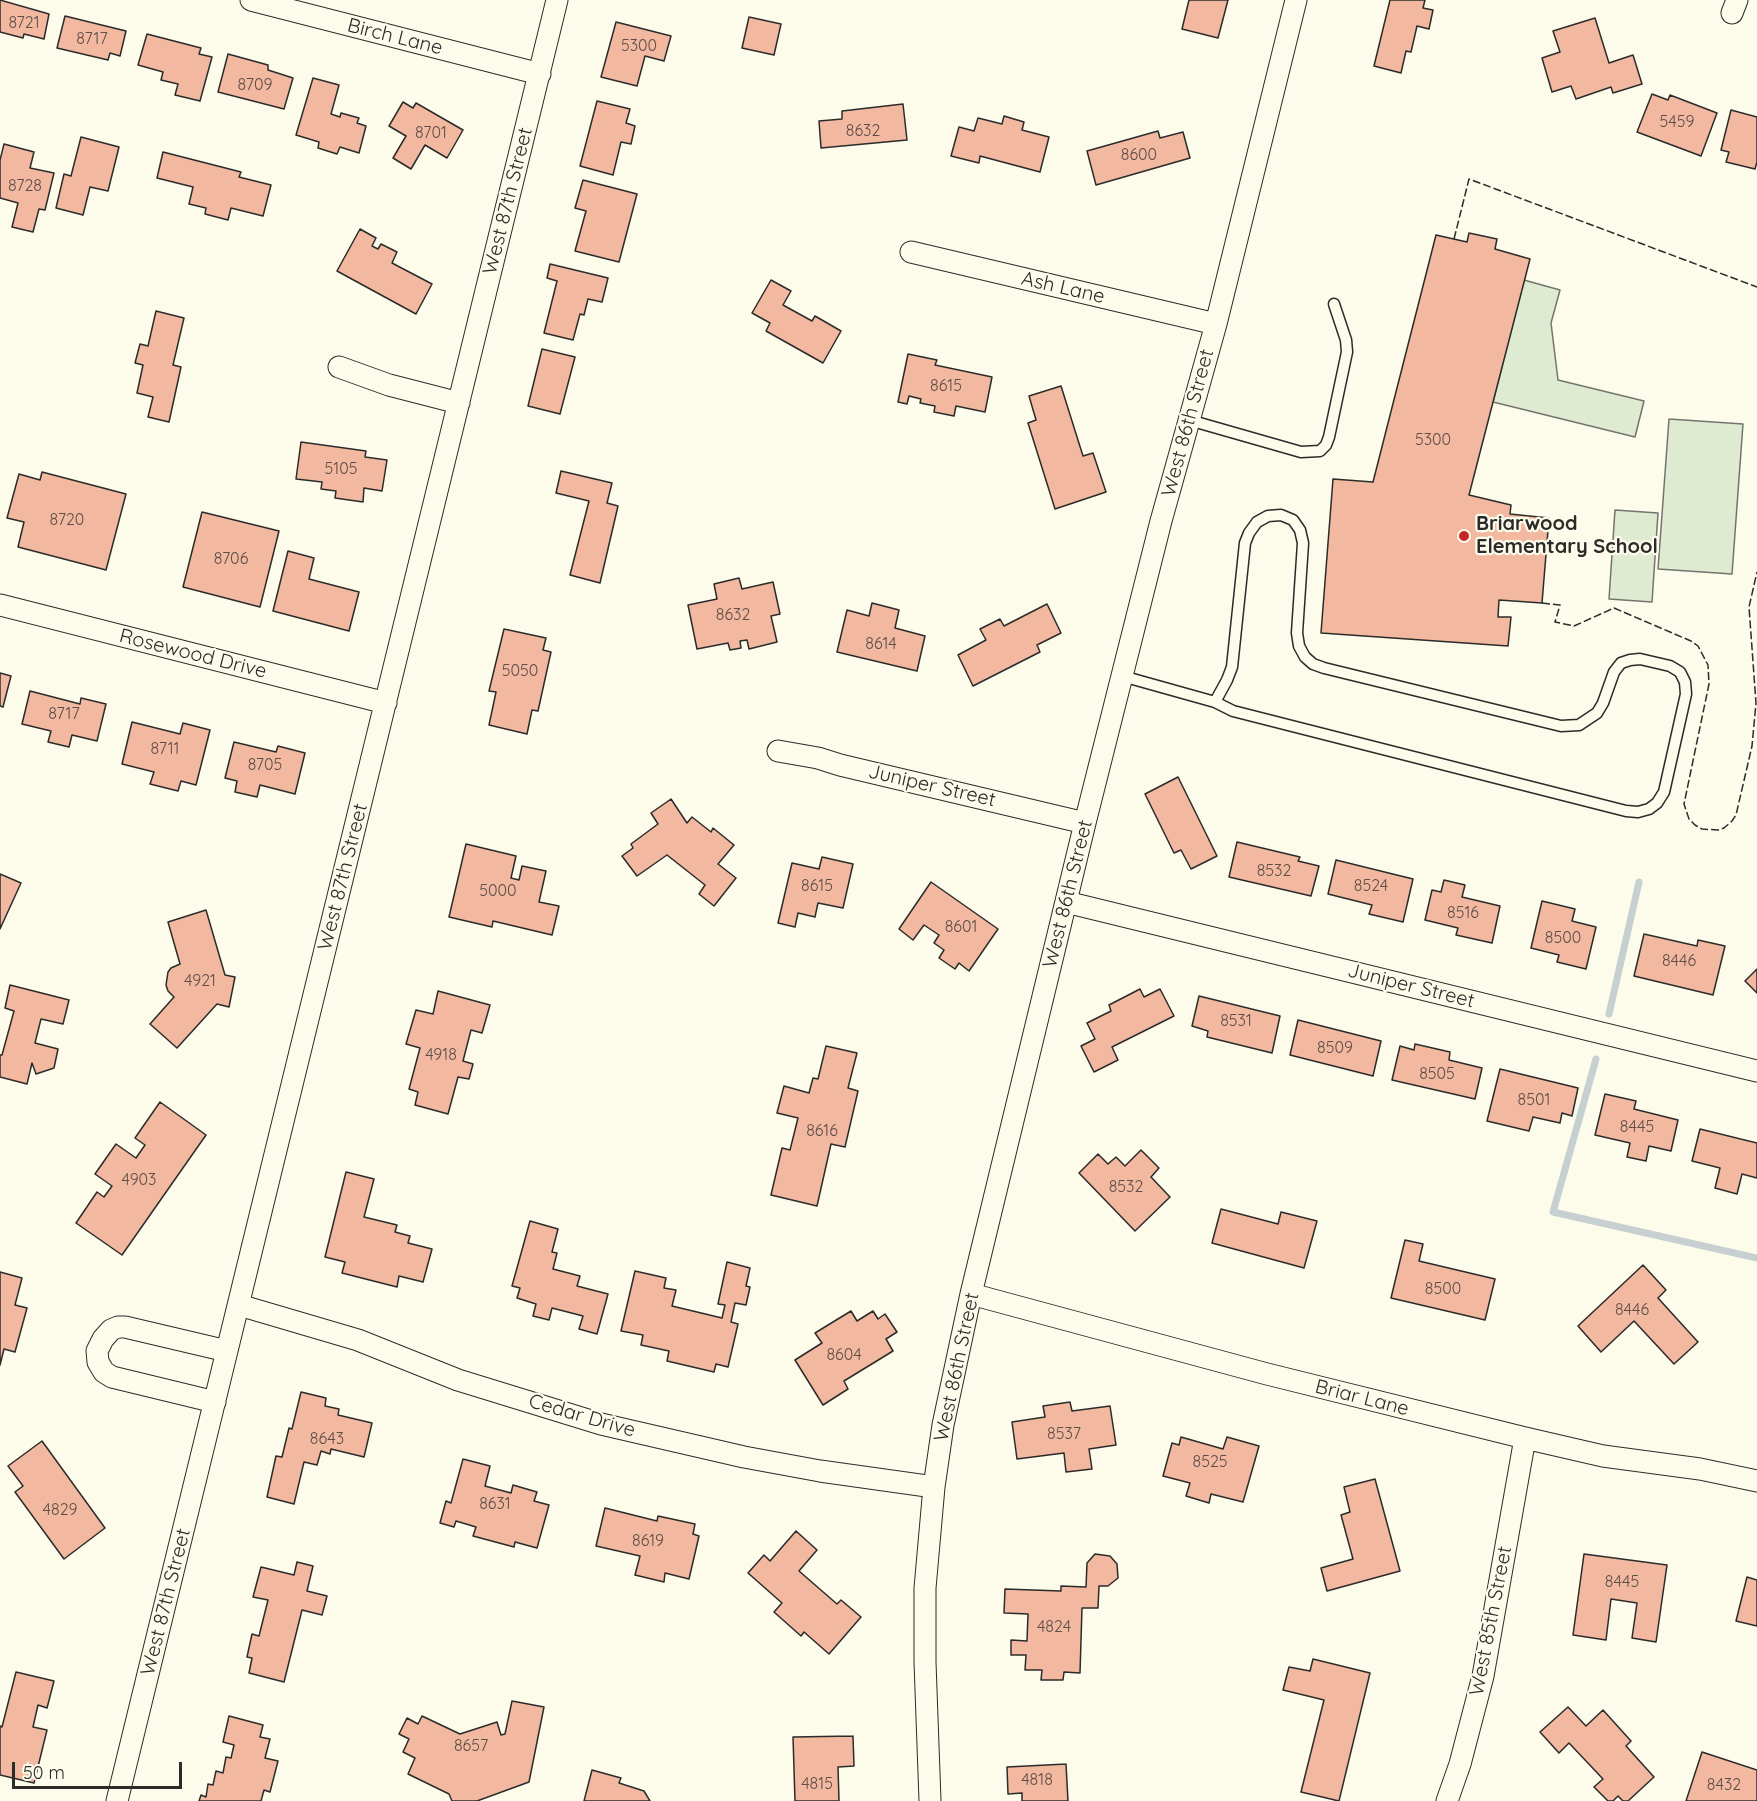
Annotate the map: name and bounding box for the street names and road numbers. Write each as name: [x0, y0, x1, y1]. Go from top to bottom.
street label: Birch Lane: [345, 14, 445, 60]
street label: West 87th Street: [478, 125, 538, 277]
street label: Ash Lane: [1019, 267, 1107, 309]
street label: West 86th Street: [1157, 347, 1219, 499]
street label: Rosewood Drive: [117, 624, 269, 684]
street label: Juniper Street: [866, 760, 998, 812]
street label: West 87th Street: [313, 801, 373, 953]
street label: West 86th Street: [1038, 817, 1098, 971]
street label: Juniper Street: [1345, 959, 1477, 1013]
street label: West 86th Street: [929, 1290, 985, 1444]
street label: Briar Lane: [1313, 1375, 1411, 1421]
street label: Cedar Drive: [526, 1389, 638, 1443]
street label: West 87th Street: [136, 1526, 196, 1678]
street label: West 85th Street: [1465, 1544, 1517, 1698]

